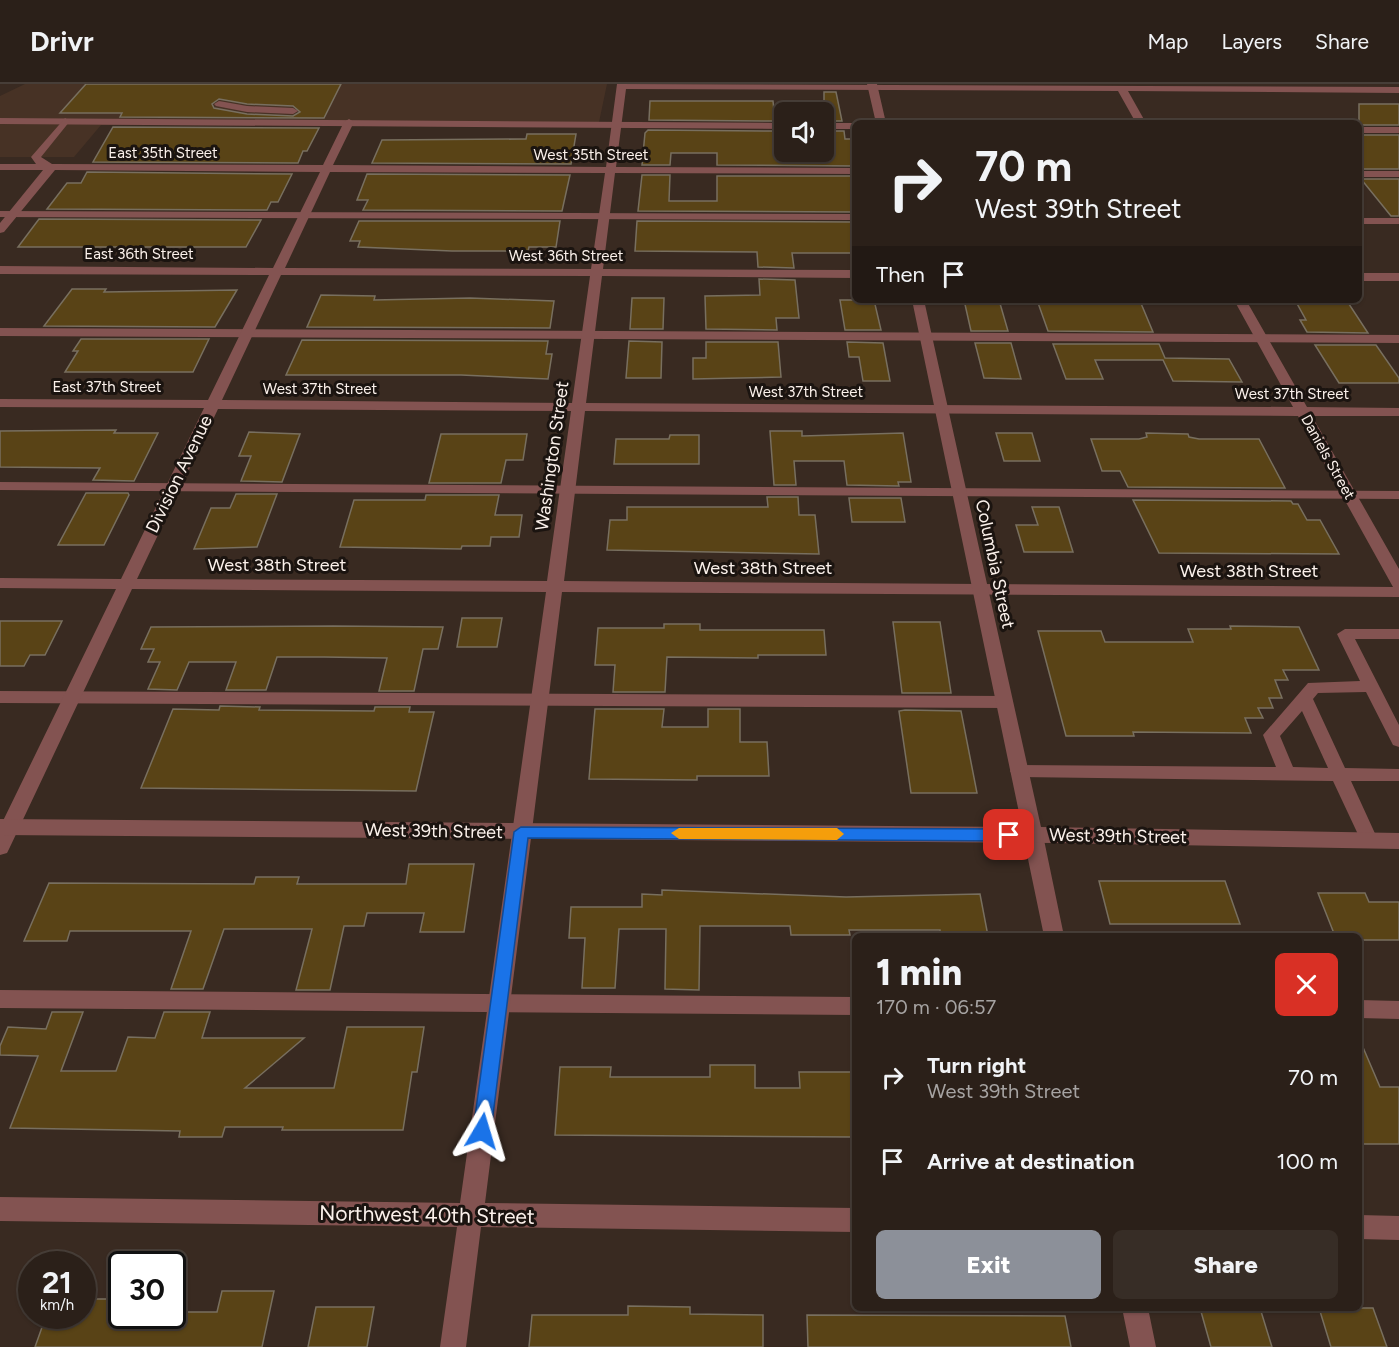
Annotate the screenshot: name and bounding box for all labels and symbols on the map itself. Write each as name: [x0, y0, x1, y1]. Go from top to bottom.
street label: East 35th Street: [108, 144, 218, 162]
street label: West 35th Street: [534, 146, 649, 164]
street label: East 36th Street: [84, 245, 194, 263]
street label: West 36th Street: [509, 247, 624, 265]
street label: East 37th Street: [53, 378, 162, 396]
street label: Washington Street: [531, 379, 573, 532]
street label: West 37th Street: [263, 380, 377, 398]
street label: West 37th Street: [749, 383, 863, 401]
street label: West 37th Street: [1235, 385, 1349, 403]
street label: Division Avenue: [141, 411, 217, 537]
street label: Daniels Street: [1297, 412, 1359, 503]
street label: Columbia Street: [971, 497, 1019, 631]
street label: West 38th Street: [208, 554, 346, 576]
street label: West 38th Street: [694, 557, 832, 579]
street label: West 38th Street: [1180, 560, 1318, 582]
pin: [983, 809, 1034, 860]
street label: West 39th Street: [365, 819, 503, 843]
street label: West 39th Street: [1049, 824, 1187, 848]
position arrow: [450, 1099, 514, 1163]
street label: Northwest 40th Street: [319, 1200, 535, 1229]
speed limit sign: 30: [108, 1251, 186, 1329]

